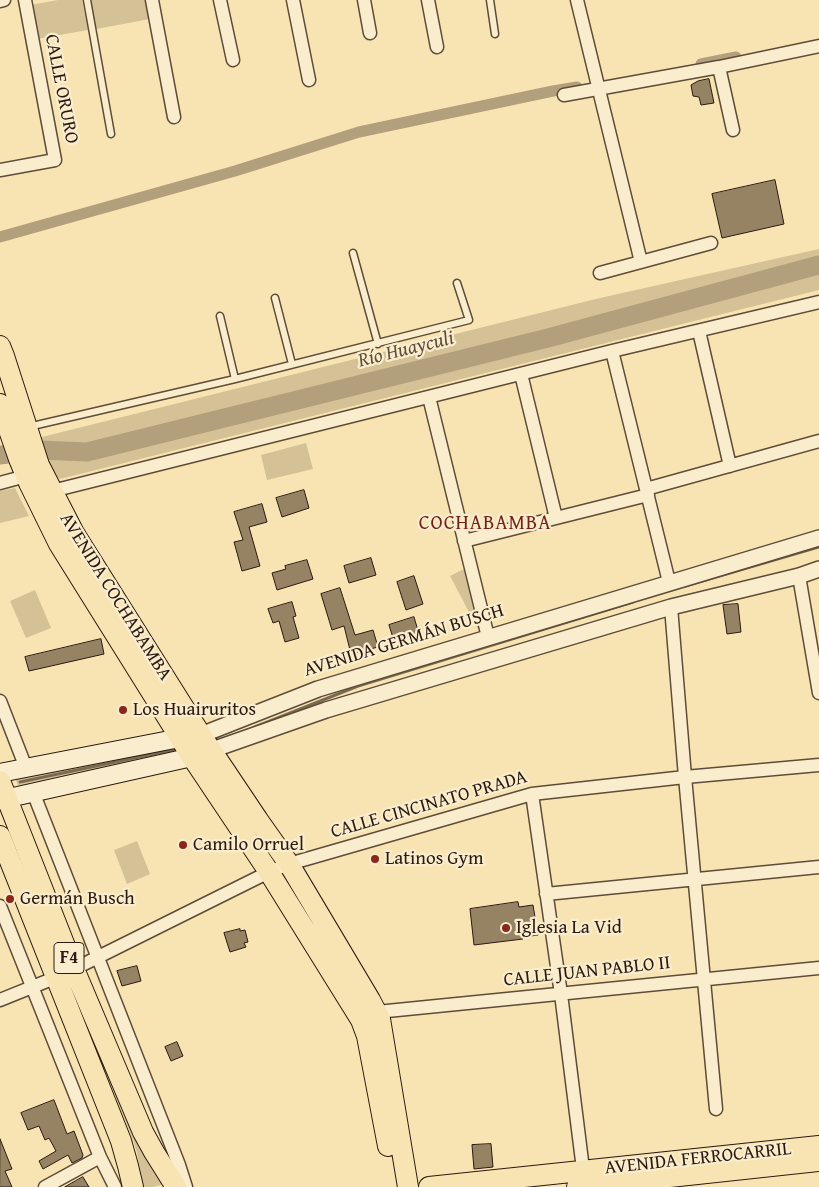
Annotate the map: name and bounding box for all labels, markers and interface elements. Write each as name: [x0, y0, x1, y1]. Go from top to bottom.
street label: CALLE ORURO: [39, 32, 83, 146]
water label: Río Huayculi: [356, 327, 456, 373]
street label: AVENIDA COCHABAMBA: [54, 509, 176, 685]
district label: COCHABAMBA: [417, 512, 553, 536]
street label: AVENIDA GERMÁN BUSCH: [301, 600, 507, 682]
place label: Los Huairuritos: [133, 699, 256, 721]
marker: Los Huairuritos: [117, 704, 129, 716]
street label: CALLE CINCINATO PRADA: [328, 766, 530, 844]
place label: Camilo Orruel: [193, 834, 304, 856]
marker: Camilo Orruel: [177, 839, 189, 851]
place label: Latinos Gym: [385, 848, 484, 870]
marker: Latinos Gym: [369, 853, 381, 865]
place label: Germán Busch: [20, 888, 135, 910]
marker: Germán Busch: [4, 893, 16, 905]
place label: Iglesia La Vid: [516, 917, 622, 939]
marker: Iglesia La Vid: [500, 922, 512, 934]
road number: F4: [54, 942, 84, 974]
street label: CALLE JUAN PABLO II: [503, 952, 671, 992]
street label: AVENIDA FERROCARRIL: [604, 1138, 792, 1180]

